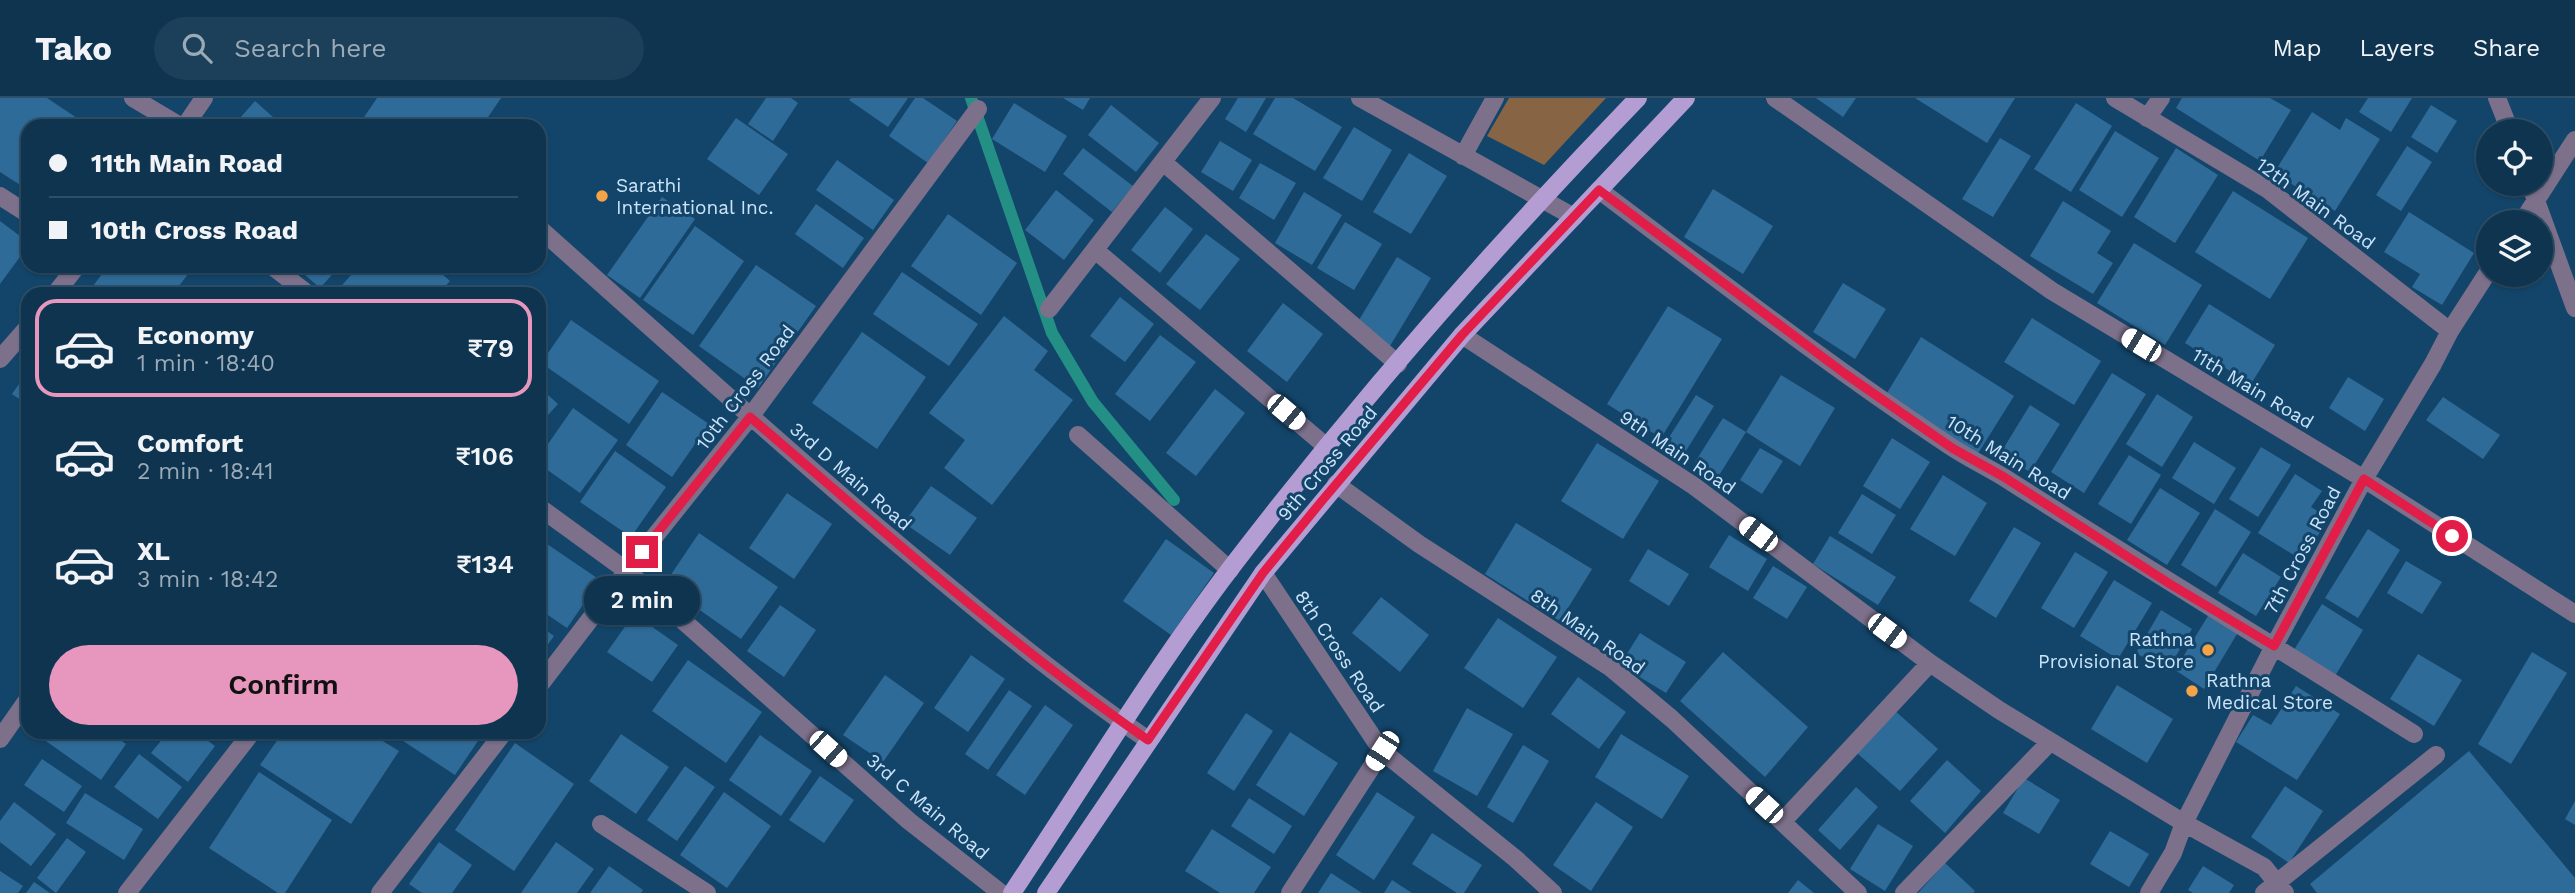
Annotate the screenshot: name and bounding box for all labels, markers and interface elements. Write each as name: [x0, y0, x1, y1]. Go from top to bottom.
search box: [154, 17, 644, 80]
text: Tako: [35, 29, 112, 68]
icon: search: [178, 29, 216, 67]
text: Search here: [234, 33, 387, 63]
text: Map: [2273, 34, 2321, 62]
text: Layers: [2359, 34, 2435, 62]
text: Share: [2473, 34, 2540, 62]
map controls: [2476, 119, 2553, 287]
button: locate: [2476, 119, 2553, 196]
text: 11th Main Road: [91, 148, 283, 178]
street label: 12th Main Road: [2252, 153, 2380, 254]
place label: Sarathi International Inc.: [616, 174, 774, 219]
marker: Sarathi International Inc.: [594, 188, 610, 204]
button: layers: [2476, 210, 2553, 287]
text: 10th Cross Road: [91, 215, 298, 245]
icon: car: [53, 317, 116, 380]
text: Economy: [137, 320, 254, 350]
street label: 10th Cross Road: [691, 320, 800, 454]
car: [2118, 325, 2165, 365]
text: ₹79: [467, 333, 514, 363]
street label: 11th Main Road: [2188, 343, 2318, 434]
text: 1 min · 18:40: [137, 350, 275, 377]
car: [1264, 390, 1309, 434]
street label: 9th Cross Road: [1273, 401, 1382, 525]
street label: 9th Main Road: [1616, 405, 1740, 500]
street label: 10th Main Road: [1942, 410, 2075, 505]
street label: 3rd D Main Road: [785, 417, 916, 535]
icon: car: [53, 425, 116, 488]
text: Comfort: [137, 428, 243, 458]
text: ₹106: [455, 441, 514, 471]
text: 2 min · 18:41: [137, 458, 274, 485]
street label: 7th Cross Road: [2259, 482, 2346, 618]
car: [1735, 513, 1782, 555]
route start: [2436, 520, 2468, 552]
icon: car: [53, 533, 116, 596]
text: XL: [137, 536, 170, 566]
route end: [626, 536, 658, 568]
text: ₹134: [456, 549, 514, 579]
text: 3 min · 18:42: [137, 566, 278, 593]
callout: 2 min: [584, 576, 700, 626]
street label: 8th Main Road: [1526, 583, 1649, 679]
street label: 8th Cross Road: [1290, 586, 1389, 717]
text: 2 min: [610, 587, 674, 614]
car: [1864, 610, 1911, 652]
place label: Rathna Provisional Store: [2038, 628, 2194, 673]
marker: Rathna Provisional Store: [2200, 642, 2216, 658]
button: Confirm: [49, 645, 518, 725]
place label: Rathna Medical Store: [2206, 669, 2333, 714]
marker: Rathna Medical Store: [2184, 683, 2200, 699]
car: [806, 727, 851, 771]
car: [1362, 728, 1403, 774]
street label: 3rd C Main Road: [862, 748, 994, 864]
car: [1742, 783, 1787, 827]

